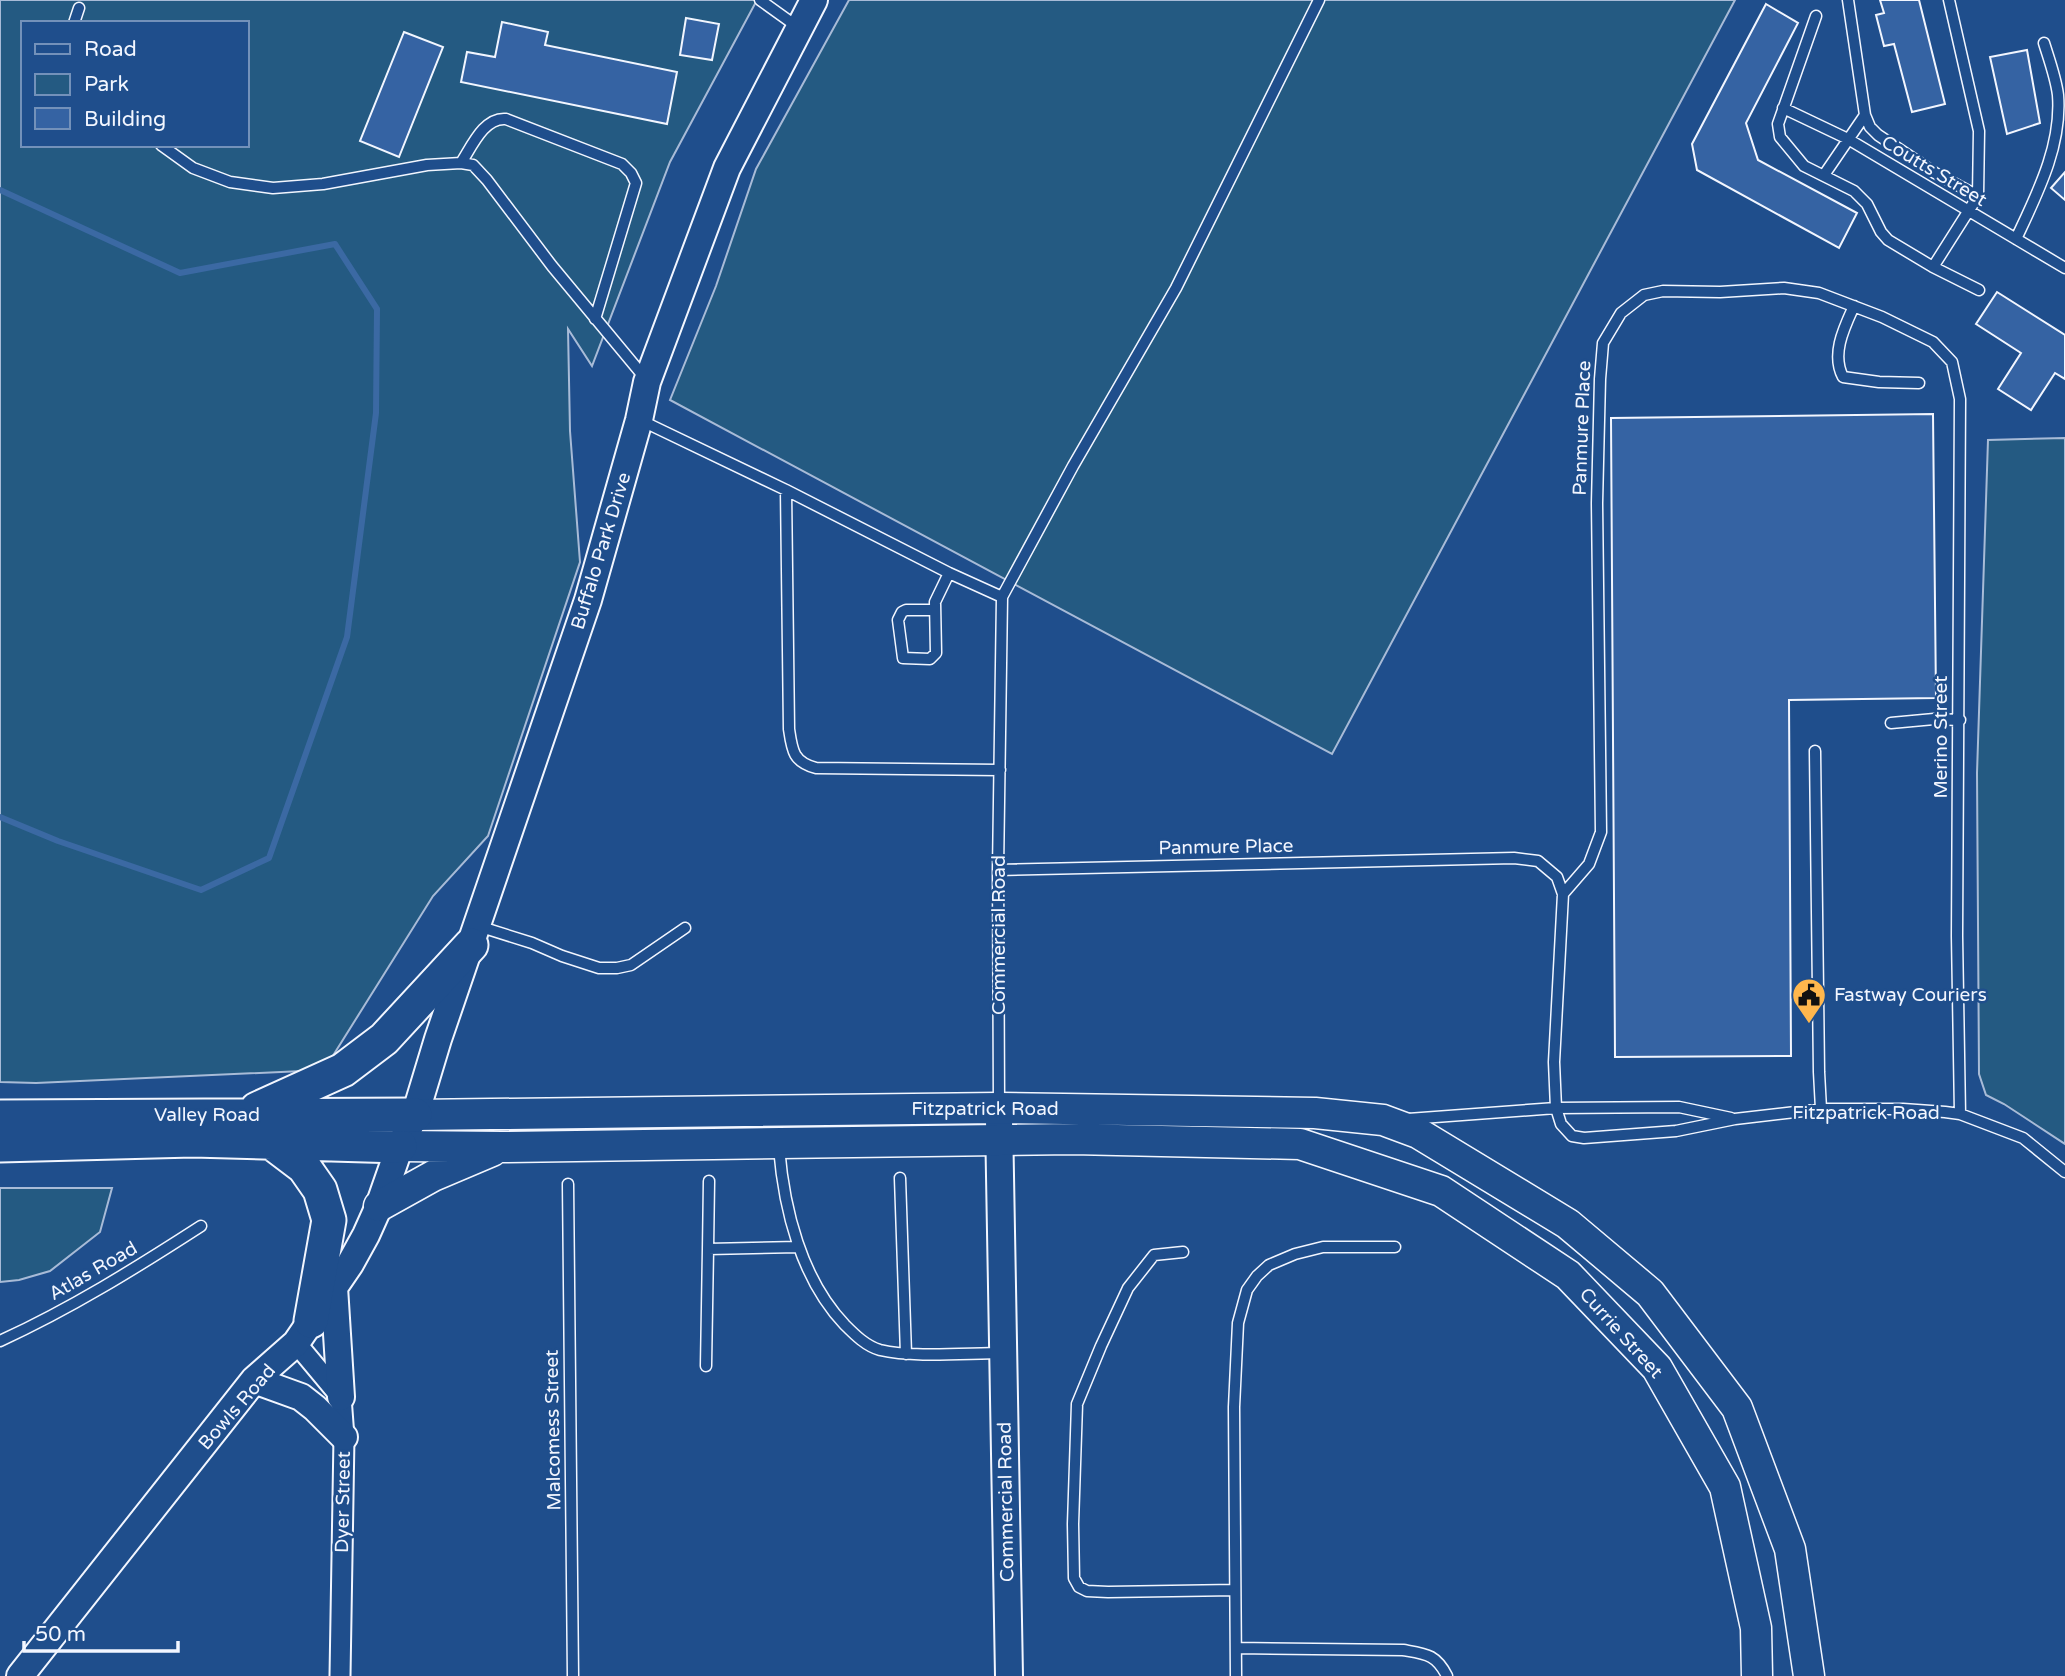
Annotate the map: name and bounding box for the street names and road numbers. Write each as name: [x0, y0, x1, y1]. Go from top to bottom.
street label: Coutts Street: [1877, 131, 1991, 211]
street label: Panmure Place: [1569, 360, 1595, 496]
street label: Buffalo Park Drive: [567, 470, 635, 632]
street label: Merino Street: [1930, 675, 1952, 799]
street label: Panmure Place: [1158, 835, 1294, 859]
street label: Commercial Road: [988, 855, 1010, 1015]
street label: Fitzpatrick Road: [911, 1098, 1059, 1120]
street label: Fitzpatrick Road: [1792, 1102, 1940, 1124]
street label: Valley Road: [154, 1104, 260, 1126]
street label: Atlas Road: [45, 1237, 141, 1305]
street label: Currie Street: [1575, 1283, 1667, 1383]
street label: Malcomess Street: [541, 1349, 565, 1511]
street label: Bowls Road: [194, 1360, 280, 1454]
street label: Commercial Road: [994, 1422, 1018, 1582]
street label: Dyer Street: [331, 1451, 355, 1553]

